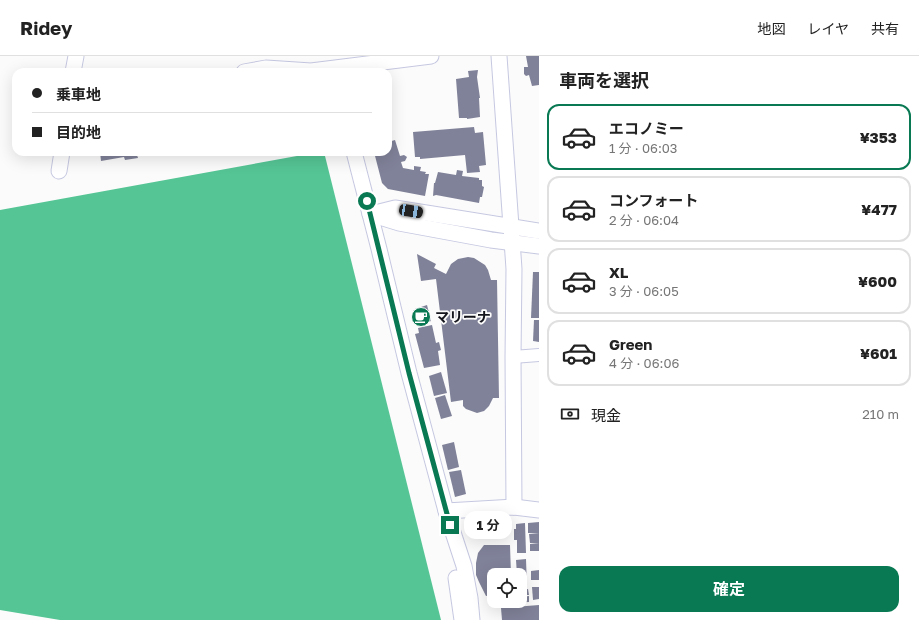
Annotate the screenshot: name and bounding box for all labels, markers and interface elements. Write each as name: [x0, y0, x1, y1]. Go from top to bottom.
text: Ridey: [20, 16, 72, 39]
text: 地図: [757, 20, 785, 37]
text: レイヤ: [807, 20, 849, 37]
text: 共有: [871, 20, 899, 37]
text: 車両を選択: [559, 69, 649, 91]
text: 乗車地: [56, 85, 101, 103]
icon: car: [561, 119, 597, 155]
text: エコノミー: [609, 119, 684, 137]
text: 目的地: [56, 123, 101, 141]
text: ¥353: [860, 128, 897, 146]
text: 1 分 · 06:03: [609, 140, 677, 156]
icon: car: [561, 191, 597, 227]
text: コンフォート: [609, 191, 699, 209]
route start: [358, 192, 376, 210]
text: ¥477: [861, 200, 897, 218]
car: [398, 203, 424, 219]
text: 2 分 · 06:04: [609, 212, 679, 228]
icon: car: [561, 263, 597, 299]
text: XL: [609, 263, 628, 281]
text: ¥600: [858, 272, 897, 290]
text: 3 分 · 06:05: [609, 283, 679, 299]
cafe icon: マリーナ: [410, 306, 432, 328]
place label: マリーナ: [435, 308, 491, 325]
icon: car: [561, 335, 597, 371]
text: Green: [609, 335, 652, 353]
text: ¥601: [860, 344, 897, 362]
text: 4 分 · 06:06: [609, 355, 679, 371]
icon: cash: [559, 403, 581, 425]
text: 現金: [591, 406, 621, 424]
text: 210 m: [862, 406, 899, 422]
callout: 1 分: [464, 511, 512, 539]
route end: [441, 516, 459, 534]
text: 1 分: [477, 517, 499, 533]
button: 確定: [559, 566, 899, 612]
map controls: [487, 568, 527, 608]
button: locate: [487, 568, 527, 608]

